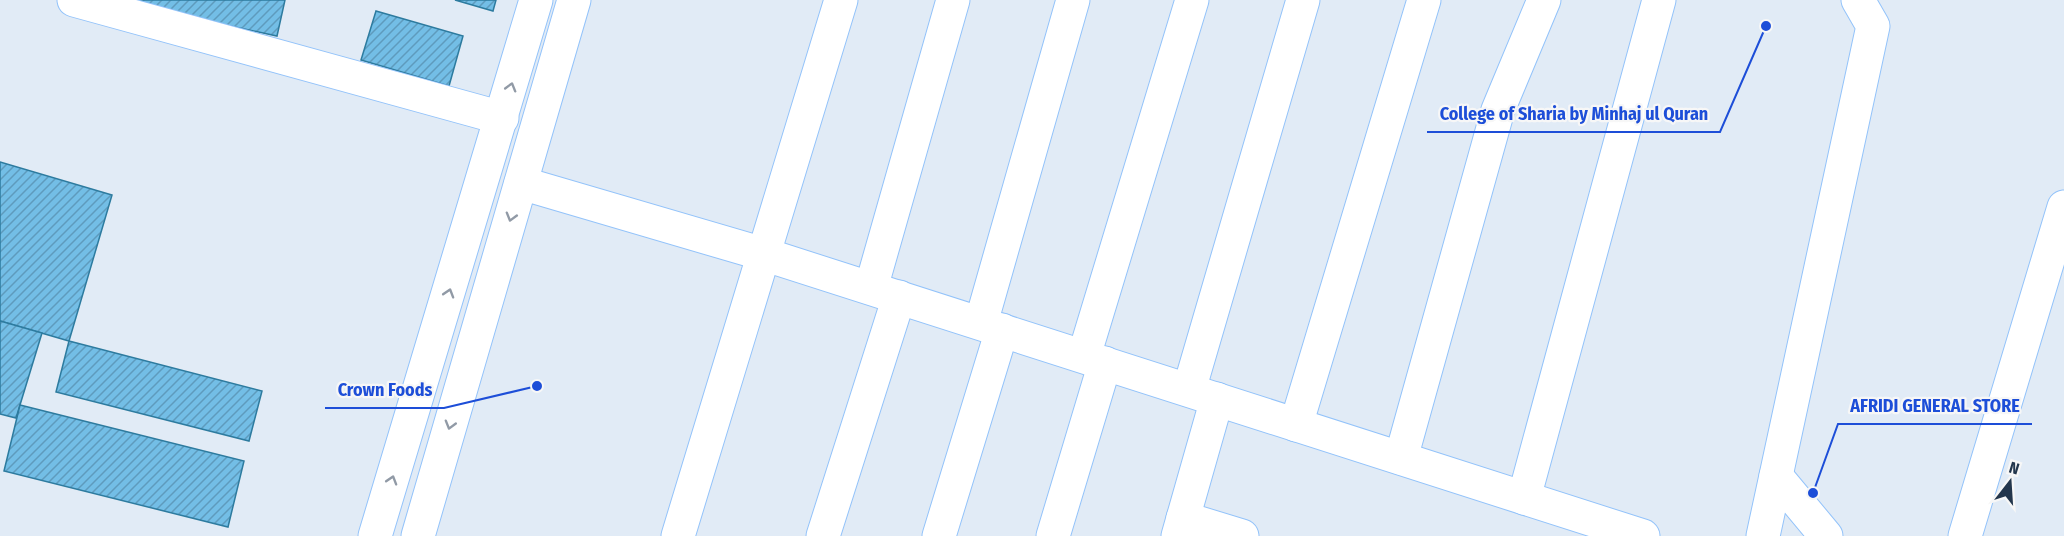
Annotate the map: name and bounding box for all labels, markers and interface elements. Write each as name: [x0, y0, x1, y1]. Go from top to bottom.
one-way arrow: [504, 82, 516, 93]
callout: College of Sharia by Minhaj ul Quran: [1427, 96, 1720, 132]
text: College of Sharia by Minhaj ul Quran: [1440, 103, 1708, 125]
one-way arrow: [506, 212, 518, 222]
one-way arrow: [442, 288, 454, 299]
callout: Crown Foods: [325, 372, 444, 408]
text: Crown Foods: [338, 379, 432, 401]
callout: AFRIDI GENERAL STORE: [1838, 388, 2032, 424]
text: AFRIDI GENERAL STORE: [1849, 395, 2020, 417]
one-way arrow: [445, 420, 458, 430]
north arrow: [1980, 452, 2040, 512]
text: N: [2007, 458, 2022, 479]
one-way arrow: [385, 475, 397, 486]

